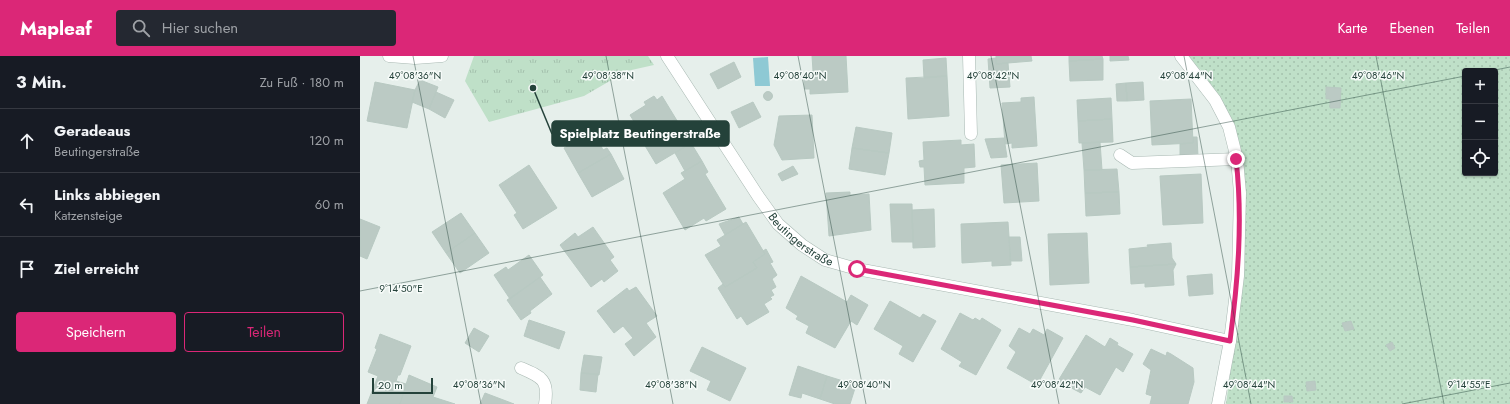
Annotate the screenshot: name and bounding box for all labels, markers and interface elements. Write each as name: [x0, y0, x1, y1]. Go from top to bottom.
search box: [116, 10, 396, 46]
text: Mapleaf: [20, 15, 92, 42]
icon: search: [130, 17, 152, 39]
text: Hier suchen: [162, 17, 238, 39]
text: Karte: [1337, 18, 1367, 38]
text: Ebenen: [1389, 18, 1434, 38]
text: Teilen: [1456, 18, 1490, 38]
text: 49°08'36"N: [389, 68, 441, 83]
text: 49°08'38"N: [582, 68, 634, 83]
text: 49°08'40"N: [774, 68, 826, 83]
text: 49°08'42"N: [967, 68, 1019, 83]
text: 49°08'44"N: [1160, 68, 1212, 83]
text: 49°08'46"N: [1352, 68, 1404, 83]
map controls: [1462, 68, 1498, 176]
button: +: [1462, 68, 1498, 104]
text: 3 Min.: [16, 70, 67, 94]
text: Zu Fuß · 180 m: [260, 73, 344, 92]
button: −: [1462, 104, 1498, 140]
text: Geradeaus: [54, 120, 130, 142]
callout: Spielplatz Beutingerstraße: [552, 121, 729, 146]
text: Spielplatz Beutingerstraße: [559, 124, 721, 143]
icon: ahead: [16, 130, 38, 152]
text: 120 m: [309, 131, 344, 150]
button: locate: [1462, 140, 1498, 176]
text: Beutingerstraße: [54, 142, 140, 161]
route end: [1227, 150, 1245, 168]
text: Links abbiegen: [54, 184, 160, 206]
icon: left: [16, 194, 38, 216]
text: 60 m: [315, 195, 344, 214]
text: Katzensteige: [54, 206, 123, 225]
street label: Beutingerstraße: [764, 209, 835, 271]
icon: arrive: [16, 258, 38, 280]
text: Ziel erreicht: [54, 258, 139, 280]
route start: [848, 260, 866, 278]
text: 9°14'50"E: [379, 281, 423, 296]
button: Speichern: [16, 312, 176, 352]
button: Teilen: [184, 312, 344, 352]
scale bar: [372, 376, 433, 395]
text: 20 m: [378, 377, 403, 393]
text: 49°08'36"N: [453, 377, 505, 392]
text: 49°08'38"N: [645, 377, 697, 392]
text: 49°08'40"N: [838, 377, 890, 392]
text: 49°08'42"N: [1031, 377, 1083, 392]
text: 49°08'44"N: [1223, 377, 1275, 392]
text: 9°14'55"E: [1447, 377, 1491, 392]

